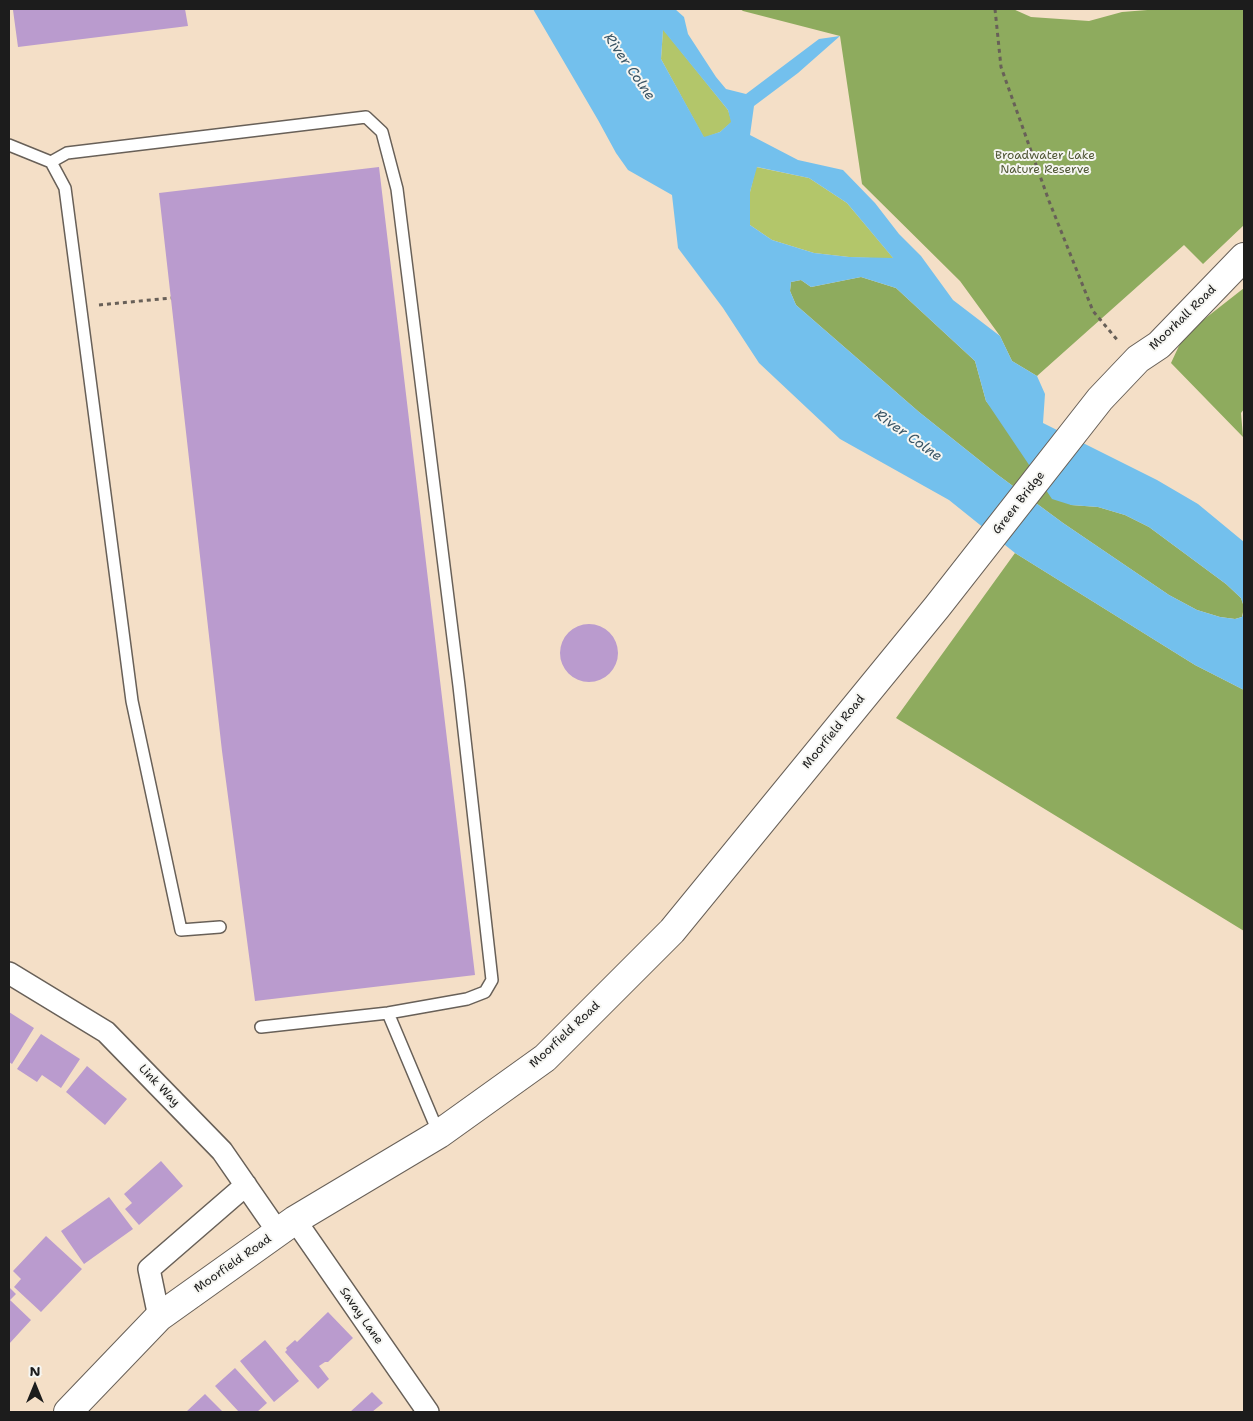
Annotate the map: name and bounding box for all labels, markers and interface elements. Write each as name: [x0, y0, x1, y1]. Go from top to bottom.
water label: River Colne: [600, 30, 658, 104]
park label: Broadwater Lake Nature Reserve: [995, 149, 1095, 177]
street label: Moorhall Road: [1147, 283, 1219, 353]
water label: River Colne: [871, 407, 945, 465]
street label: Green Bridge: [990, 469, 1048, 537]
street label: Moorfield Road: [800, 692, 868, 772]
street label: Moorfield Road: [527, 999, 603, 1071]
street label: Link Way: [135, 1062, 183, 1110]
street label: Moorfield Road: [192, 1232, 274, 1296]
street label: Savay Lane: [336, 1285, 386, 1347]
north arrow: [10, 1361, 60, 1411]
text: N: [29, 1362, 41, 1380]

